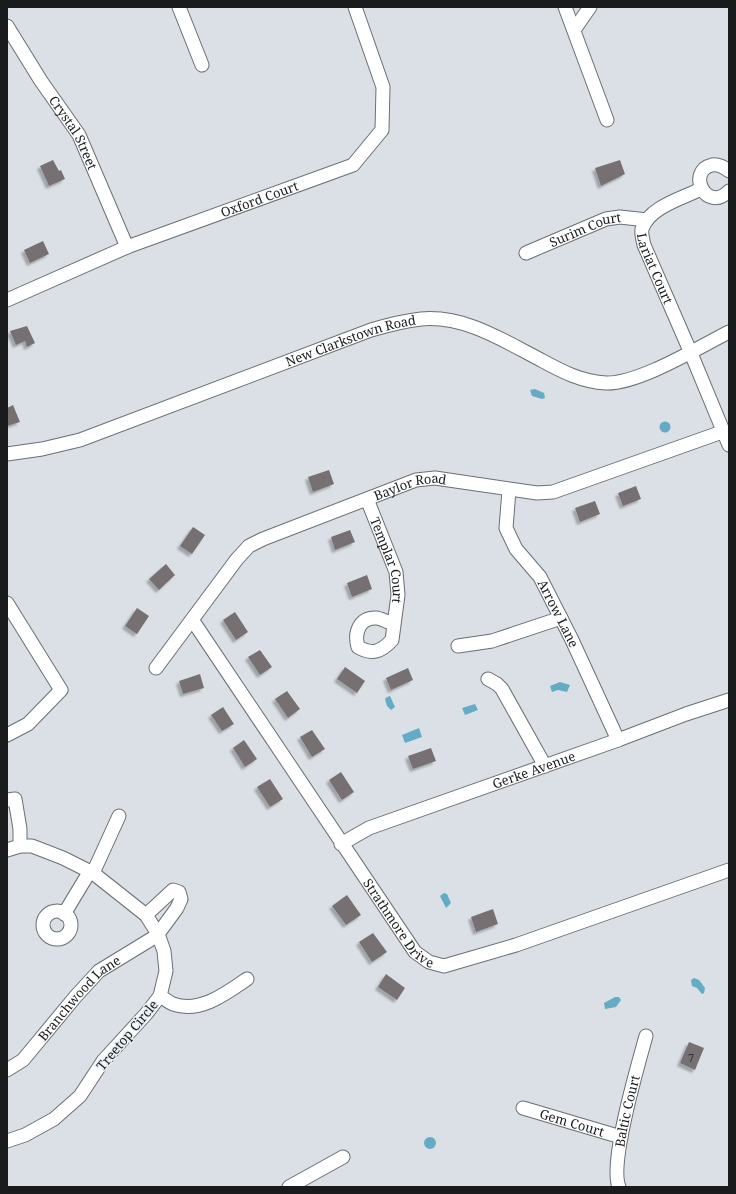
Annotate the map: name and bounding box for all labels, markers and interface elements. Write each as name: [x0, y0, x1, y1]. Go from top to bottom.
street label: Crystal Street: [45, 92, 102, 173]
street label: Oxford Court: [218, 176, 301, 221]
street label: Surim Court: [547, 208, 623, 251]
street label: Lariat Court: [633, 231, 678, 307]
street label: New Clarkstown Road: [283, 311, 417, 371]
street label: Baylor Road: [371, 469, 448, 505]
street label: Templar Court: [366, 514, 407, 605]
street label: Arrow Lane: [534, 576, 583, 650]
street label: Gerke Avenue: [490, 747, 578, 793]
street label: Strathmore Drive: [359, 875, 436, 972]
street label: Branchwood Lane: [34, 951, 124, 1045]
street label: Treetop Circle: [92, 996, 162, 1074]
house number: 7: [688, 1050, 694, 1065]
street label: Baltic Court: [610, 1073, 644, 1148]
street label: Gem Court: [538, 1104, 607, 1141]

